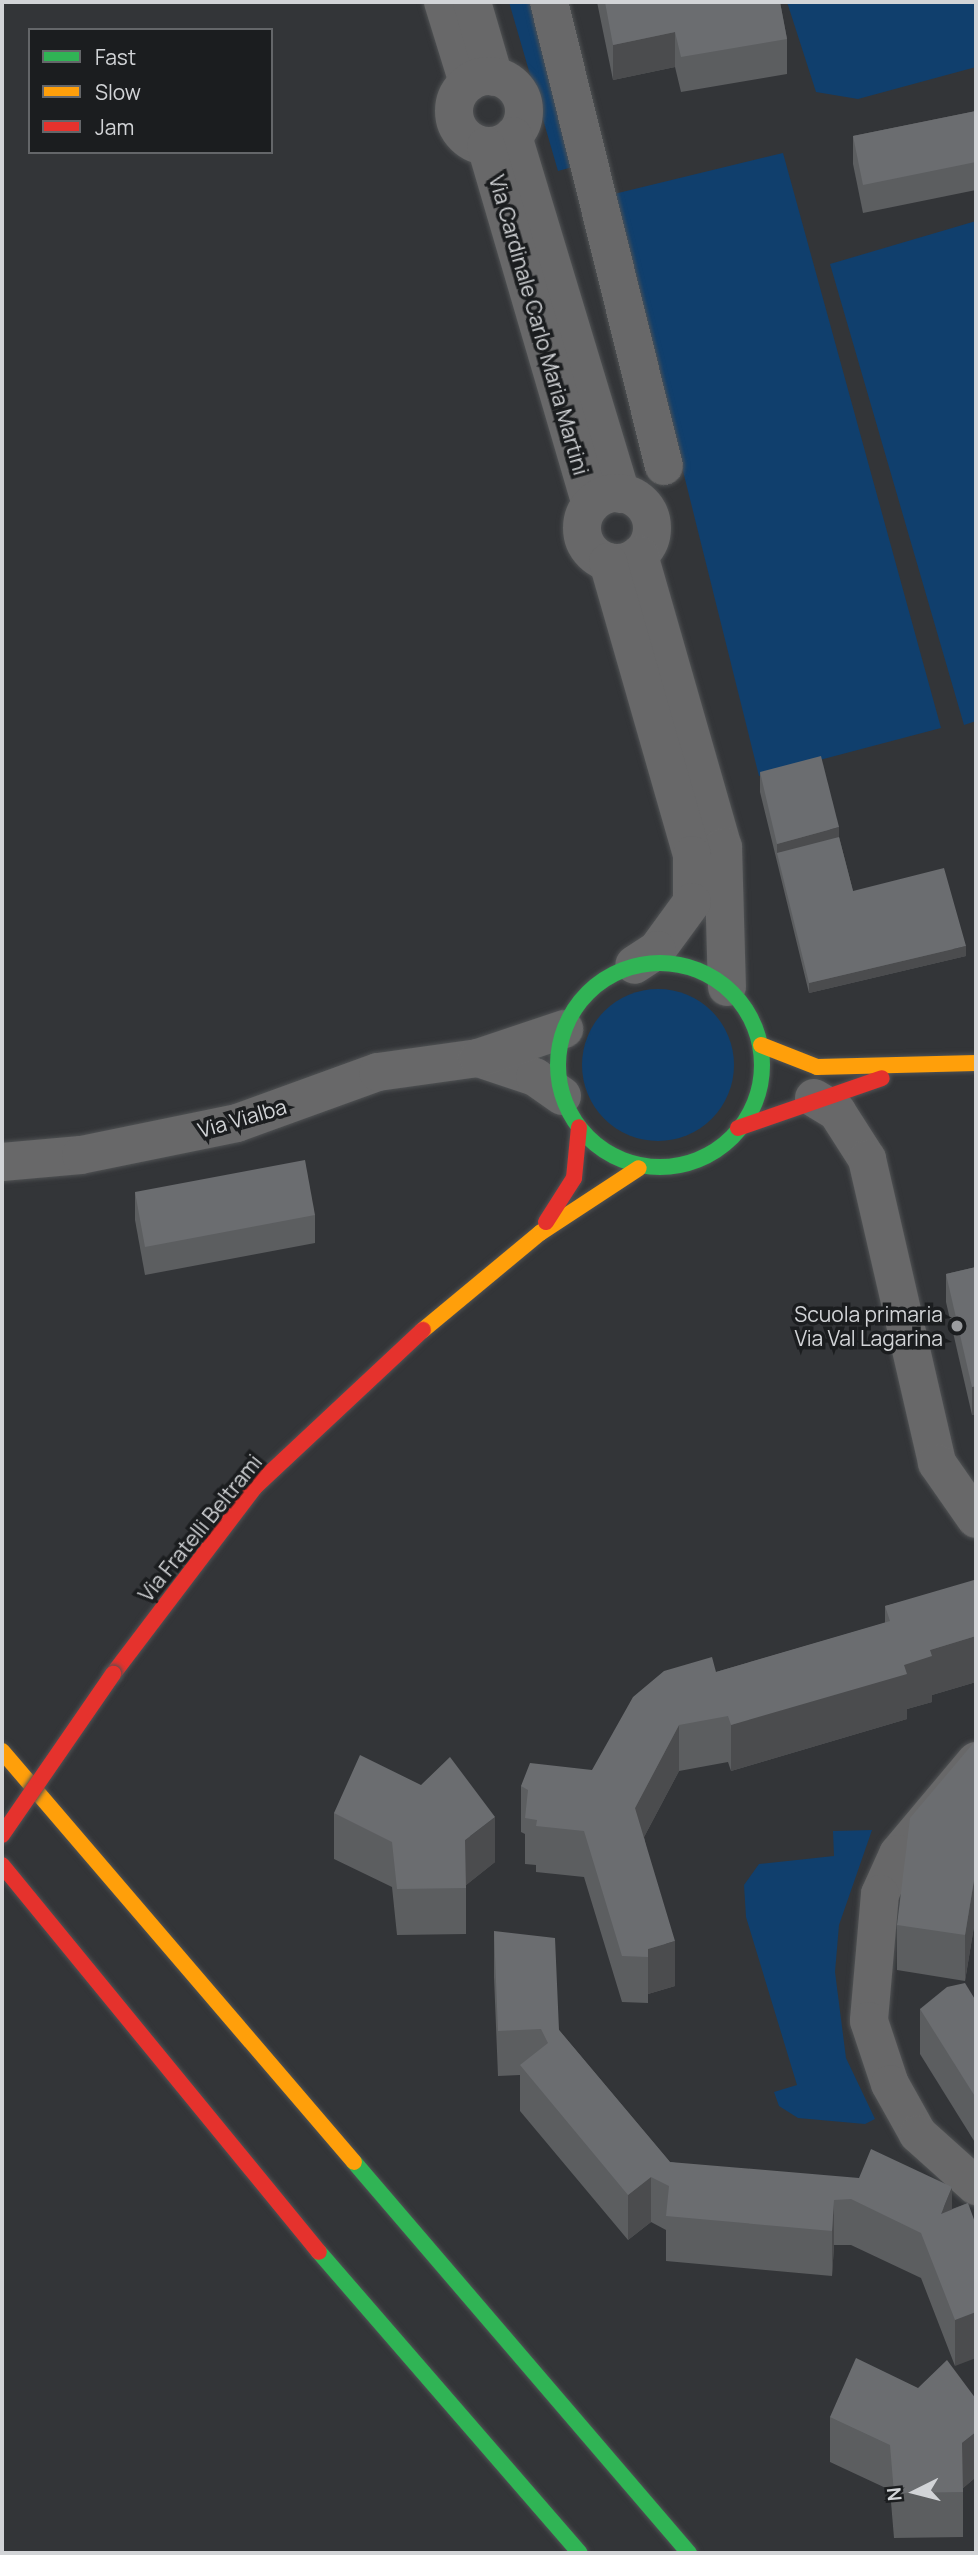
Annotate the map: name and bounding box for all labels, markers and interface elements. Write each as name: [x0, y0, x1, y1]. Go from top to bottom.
legend: [28, 28, 273, 154]
text: Fast: [95, 43, 136, 71]
text: Slow: [95, 78, 141, 106]
text: Jam: [95, 113, 134, 141]
street label: Via Cardinale Carlo Maria Martini: [484, 172, 594, 478]
street label: Via Vialba: [195, 1093, 289, 1143]
place label: Scuola primaria Via Val Lagarina: [794, 1301, 943, 1351]
marker: Scuola primaria Via Val Lagarina: [949, 1318, 965, 1334]
street label: Via Fratelli Beltrami: [133, 1450, 267, 1606]
north arrow: [880, 2457, 950, 2527]
text: N: [880, 2486, 908, 2502]

